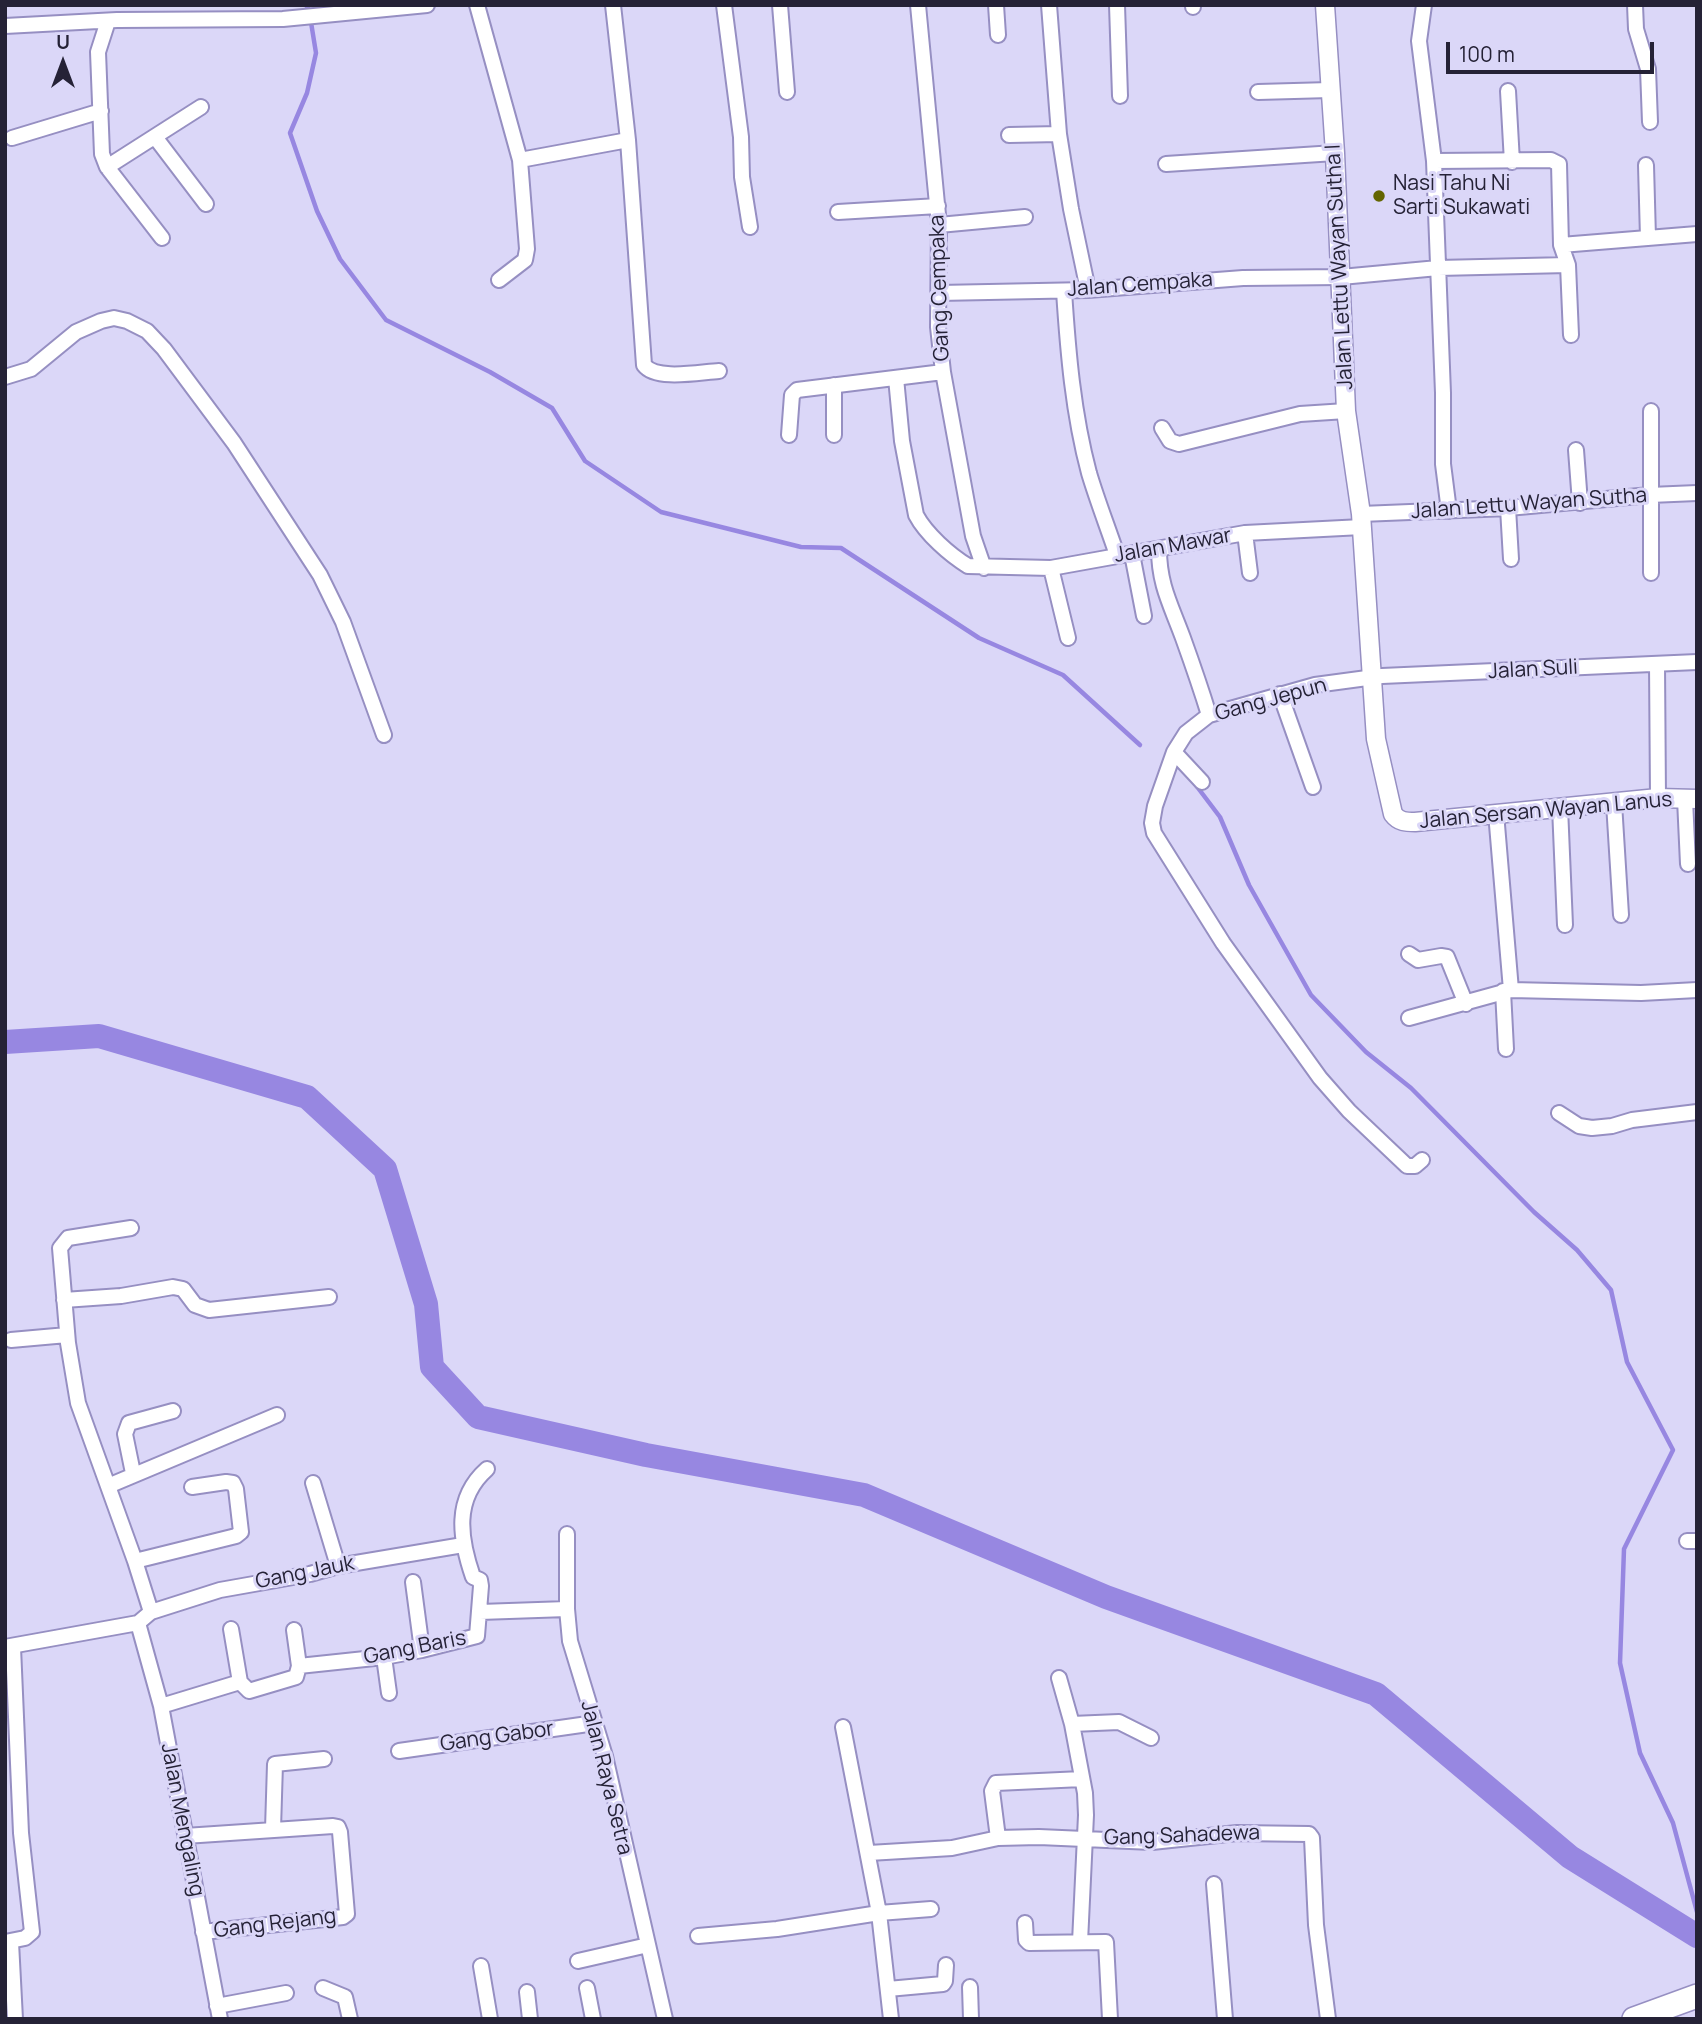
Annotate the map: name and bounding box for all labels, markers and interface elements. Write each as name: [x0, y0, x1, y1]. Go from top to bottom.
north arrow: [28, 28, 98, 98]
scale bar: [1450, 28, 1658, 72]
text: U: [56, 29, 70, 55]
text: 100 m: [1459, 40, 1515, 68]
street label: Jalan Lettu Wayan Sutha I: [1321, 144, 1359, 390]
place label: Nasi Tahu Ni Sarti Sukawati: [1393, 171, 1530, 221]
marker: Nasi Tahu Ni Sarti Sukawati: [1371, 188, 1387, 204]
street label: Gang Cempaka: [925, 214, 955, 362]
street label: Jalan Cempaka: [1066, 267, 1214, 303]
street label: Jalan Lettu Wayan Sutha: [1410, 483, 1648, 525]
street label: Jalan Mawar: [1113, 523, 1233, 569]
street label: Jalan Suli: [1487, 655, 1579, 685]
street label: Gang Jepun: [1212, 673, 1330, 727]
street label: Jalan Sersan Wayan Lanus: [1419, 787, 1673, 835]
street label: Gang Jauk: [254, 1551, 356, 1595]
street label: Gang Baris: [362, 1626, 468, 1670]
street label: Jalan Raya Setra: [575, 1698, 637, 1858]
street label: Gang Gabor: [439, 1717, 555, 1757]
street label: Jalan Mengaling: [155, 1741, 209, 1899]
street label: Gang Sahadewa: [1104, 1821, 1260, 1851]
street label: Gang Rejang: [212, 1904, 338, 1944]

